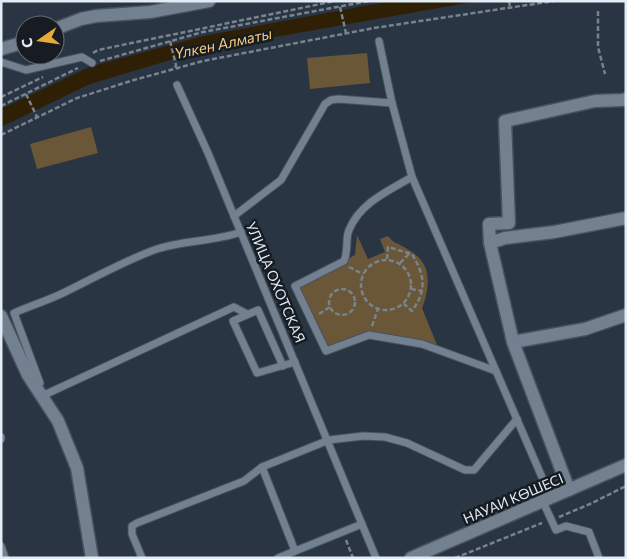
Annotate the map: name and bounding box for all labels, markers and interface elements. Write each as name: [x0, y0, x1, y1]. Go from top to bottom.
north arrow: [15, 15, 65, 65]
water label: Үлкен Алматы: [172, 24, 274, 62]
text: С: [17, 36, 36, 50]
street label: УЛИЦА ОХОТСКАЯ: [243, 219, 309, 345]
street label: НАУАИ КӨШЕСІ: [460, 469, 566, 527]

